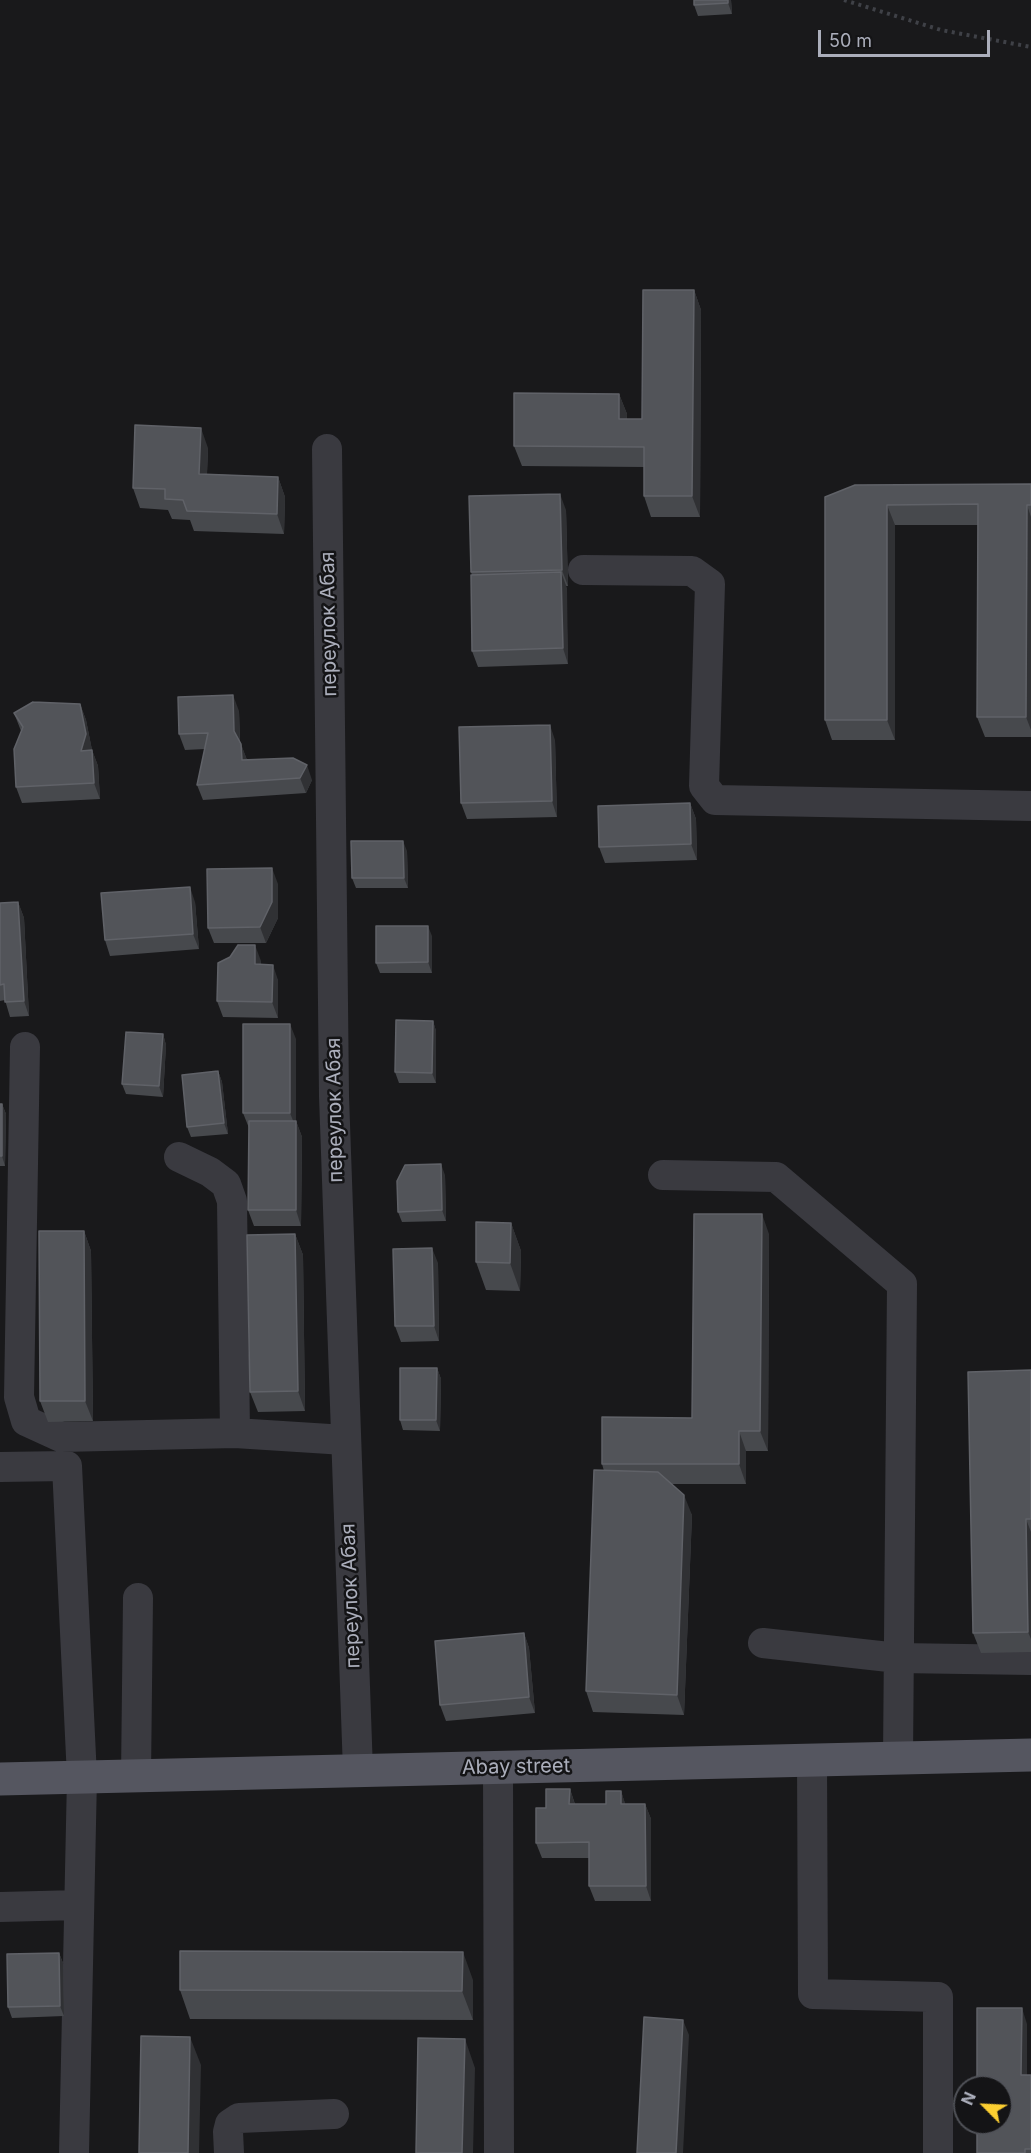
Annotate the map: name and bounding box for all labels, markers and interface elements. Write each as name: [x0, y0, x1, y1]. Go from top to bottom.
scale bar: [821, 18, 994, 56]
text: 50 m: [829, 30, 872, 51]
street label: переулок Абая: [316, 551, 342, 697]
street label: переулок Абая: [322, 1037, 348, 1183]
street label: переулок Абая: [336, 1523, 366, 1669]
street label: Abay street: [462, 1754, 570, 1780]
north arrow: [953, 2075, 1013, 2135]
text: N: [957, 2089, 980, 2108]

